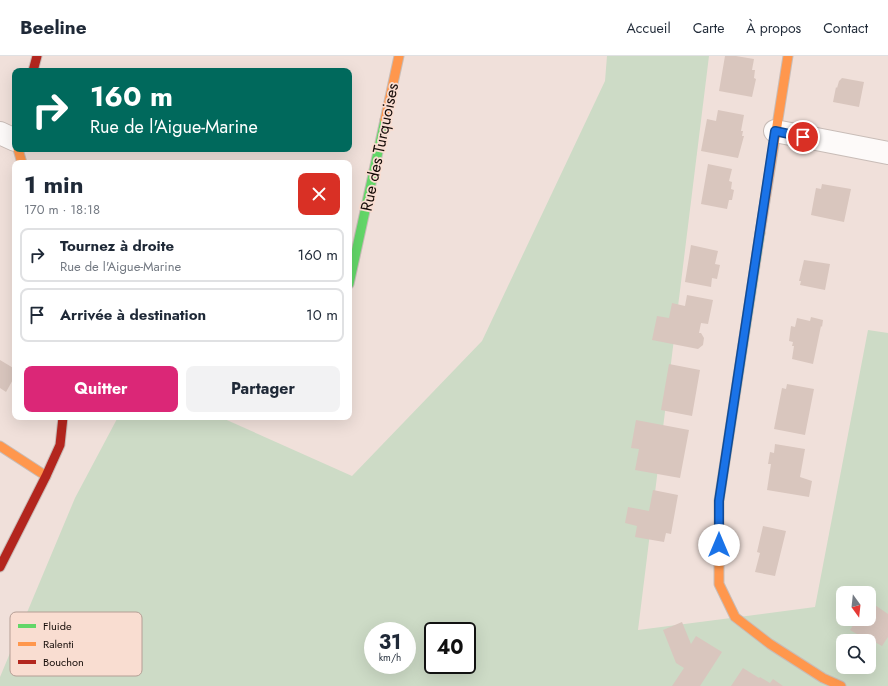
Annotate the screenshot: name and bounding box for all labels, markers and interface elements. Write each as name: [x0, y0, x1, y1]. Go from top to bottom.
text: Beeline: [20, 14, 87, 41]
text: Accueil: [627, 18, 671, 38]
text: Carte: [693, 18, 724, 38]
text: À propos: [746, 18, 801, 38]
text: Contact: [823, 18, 868, 38]
text: 160 m: [90, 76, 173, 117]
street label: Rue des Turquoises: [355, 81, 404, 213]
icon: right: [24, 84, 76, 136]
text: Rue de l'Aigue-Marine: [90, 114, 258, 140]
pin: [786, 120, 820, 154]
icon: arrive: [792, 126, 814, 148]
text: 1 min: [24, 167, 84, 202]
button: close: [298, 173, 340, 215]
text: 170 m · 18:18: [24, 200, 100, 219]
text: Tournez à droite: [60, 235, 174, 257]
icon: right: [26, 244, 48, 266]
text: 160 m: [297, 244, 338, 266]
text: Rue de l'Aigue-Marine: [60, 257, 181, 276]
icon: arrive: [26, 304, 48, 326]
text: Arrivée à destination: [60, 304, 206, 326]
text: 10 m: [306, 304, 338, 326]
button: Quitter: [24, 366, 178, 412]
button: Partager: [186, 366, 340, 412]
position arrow: [698, 524, 740, 566]
north arrow: [836, 586, 876, 626]
map controls: [836, 586, 876, 674]
legend: [10, 612, 142, 676]
text: Fluide: [43, 618, 72, 634]
speed limit sign: 40: [424, 622, 476, 674]
text: 31: [379, 628, 401, 657]
button: search: [836, 634, 876, 674]
text: Ralenti: [43, 636, 74, 652]
text: km/h: [379, 650, 401, 665]
text: Bouchon: [43, 654, 84, 670]

